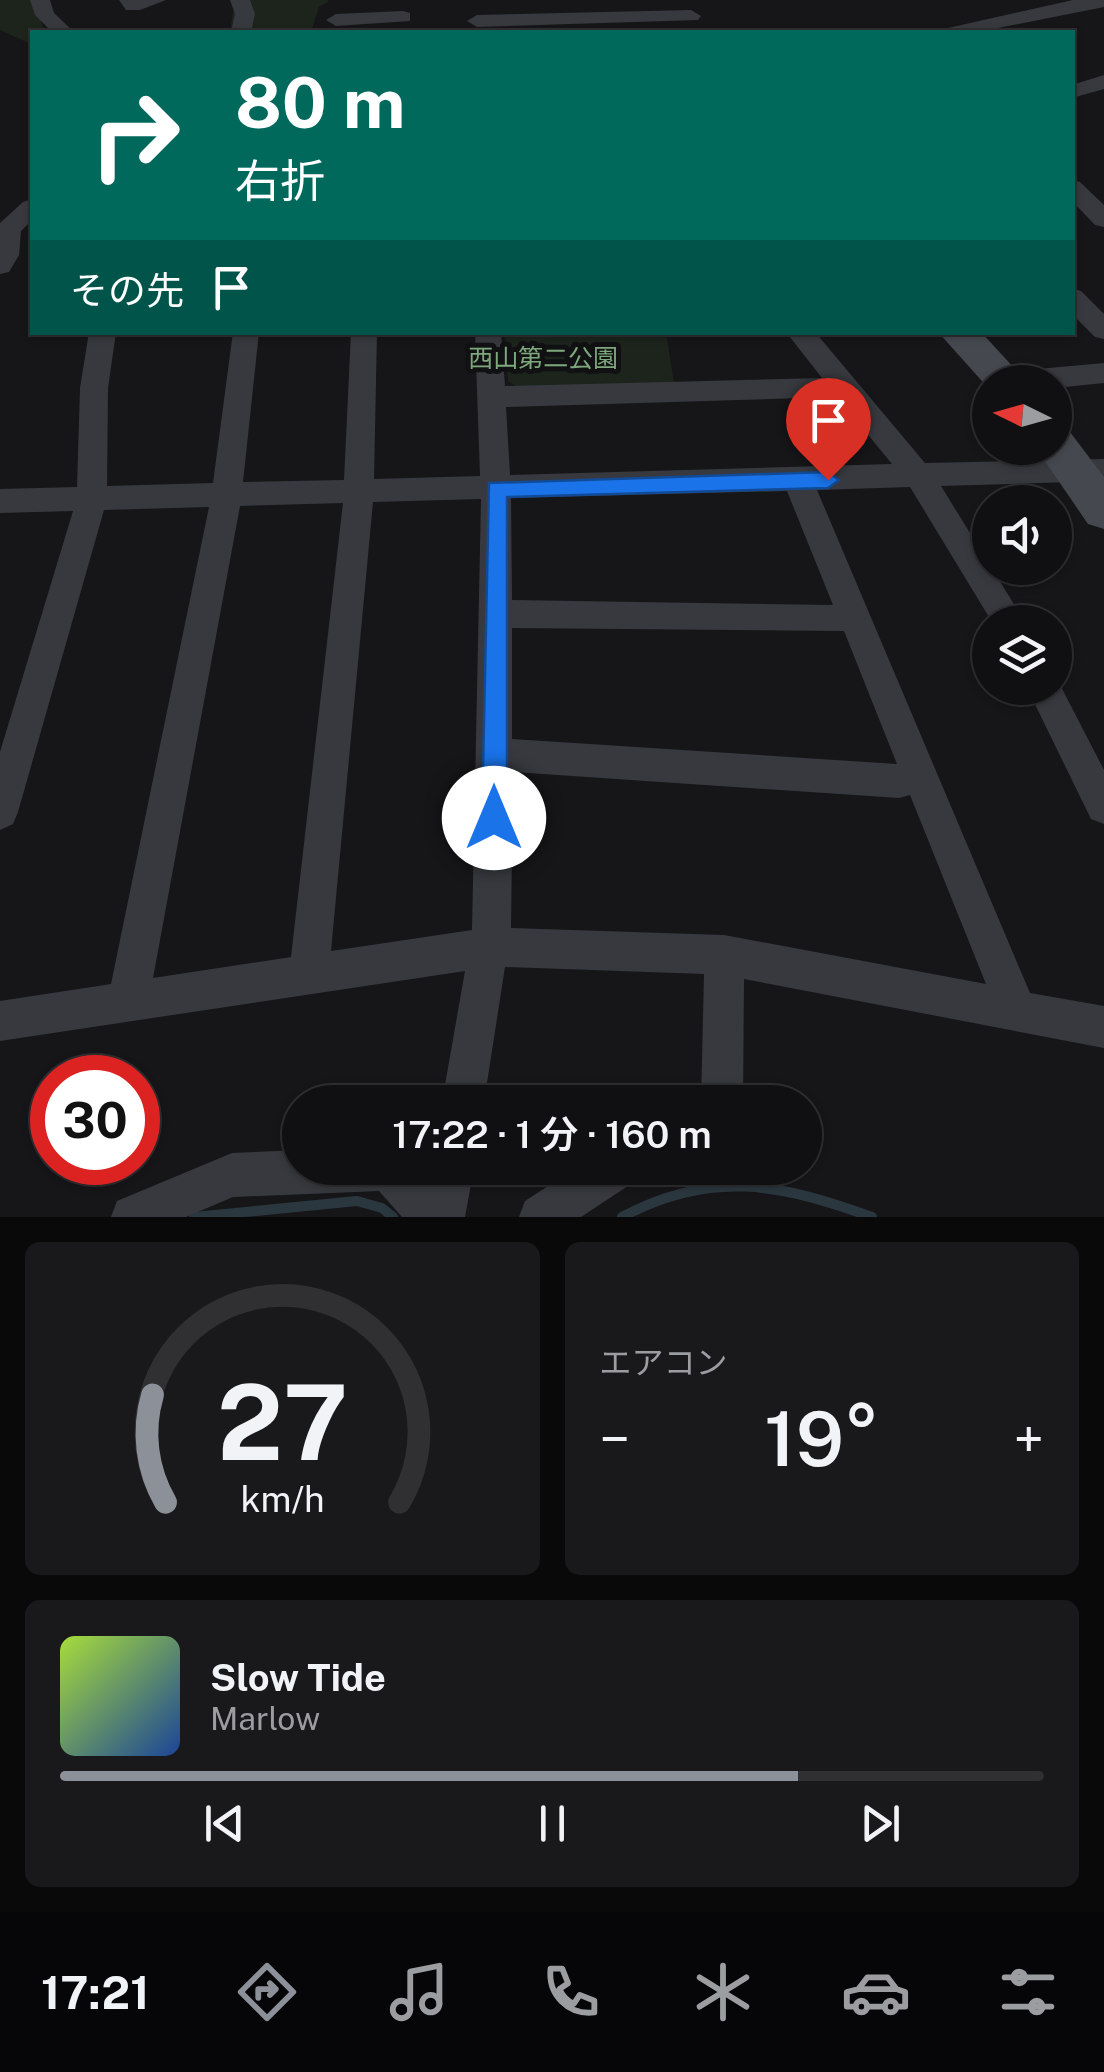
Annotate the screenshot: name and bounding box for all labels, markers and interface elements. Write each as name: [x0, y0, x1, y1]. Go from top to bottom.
text: 80 m: [235, 61, 405, 144]
icon: right: [70, 70, 200, 200]
text: 右折: [235, 154, 325, 207]
icon: arrive: [204, 260, 259, 315]
text: その先: [70, 268, 184, 313]
park label: 西山第二公園: [468, 343, 618, 373]
north arrow: [972, 365, 1072, 465]
map controls: [972, 365, 1072, 705]
pin: [786, 378, 871, 481]
icon: arrive: [801, 393, 856, 448]
button: sound: [972, 485, 1072, 585]
button: layers: [972, 605, 1072, 705]
position arrow: [442, 766, 546, 870]
speed limit sign: 30: [30, 1055, 160, 1185]
text: 17:22 · 1 分 · 160 m: [392, 1112, 712, 1157]
text: エアコン: [600, 1344, 728, 1381]
text: 27: [217, 1361, 348, 1483]
text: 19°: [764, 1395, 879, 1483]
text: −: [600, 1407, 630, 1471]
text: +: [1013, 1407, 1044, 1471]
text: km/h: [240, 1478, 324, 1520]
text: Slow Tide: [210, 1655, 386, 1700]
text: Marlow: [210, 1700, 320, 1737]
icon: previous: [197, 1796, 252, 1851]
icon: pause: [525, 1796, 580, 1851]
icon: next: [853, 1796, 908, 1851]
icon: directions: [232, 1957, 302, 2027]
icon: music: [384, 1957, 454, 2027]
icon: phone: [536, 1957, 606, 2027]
icon: climate: [688, 1957, 758, 2027]
icon: car: [841, 1957, 911, 2027]
icon: filters: [993, 1957, 1063, 2027]
text: 17:21: [41, 1966, 149, 2019]

